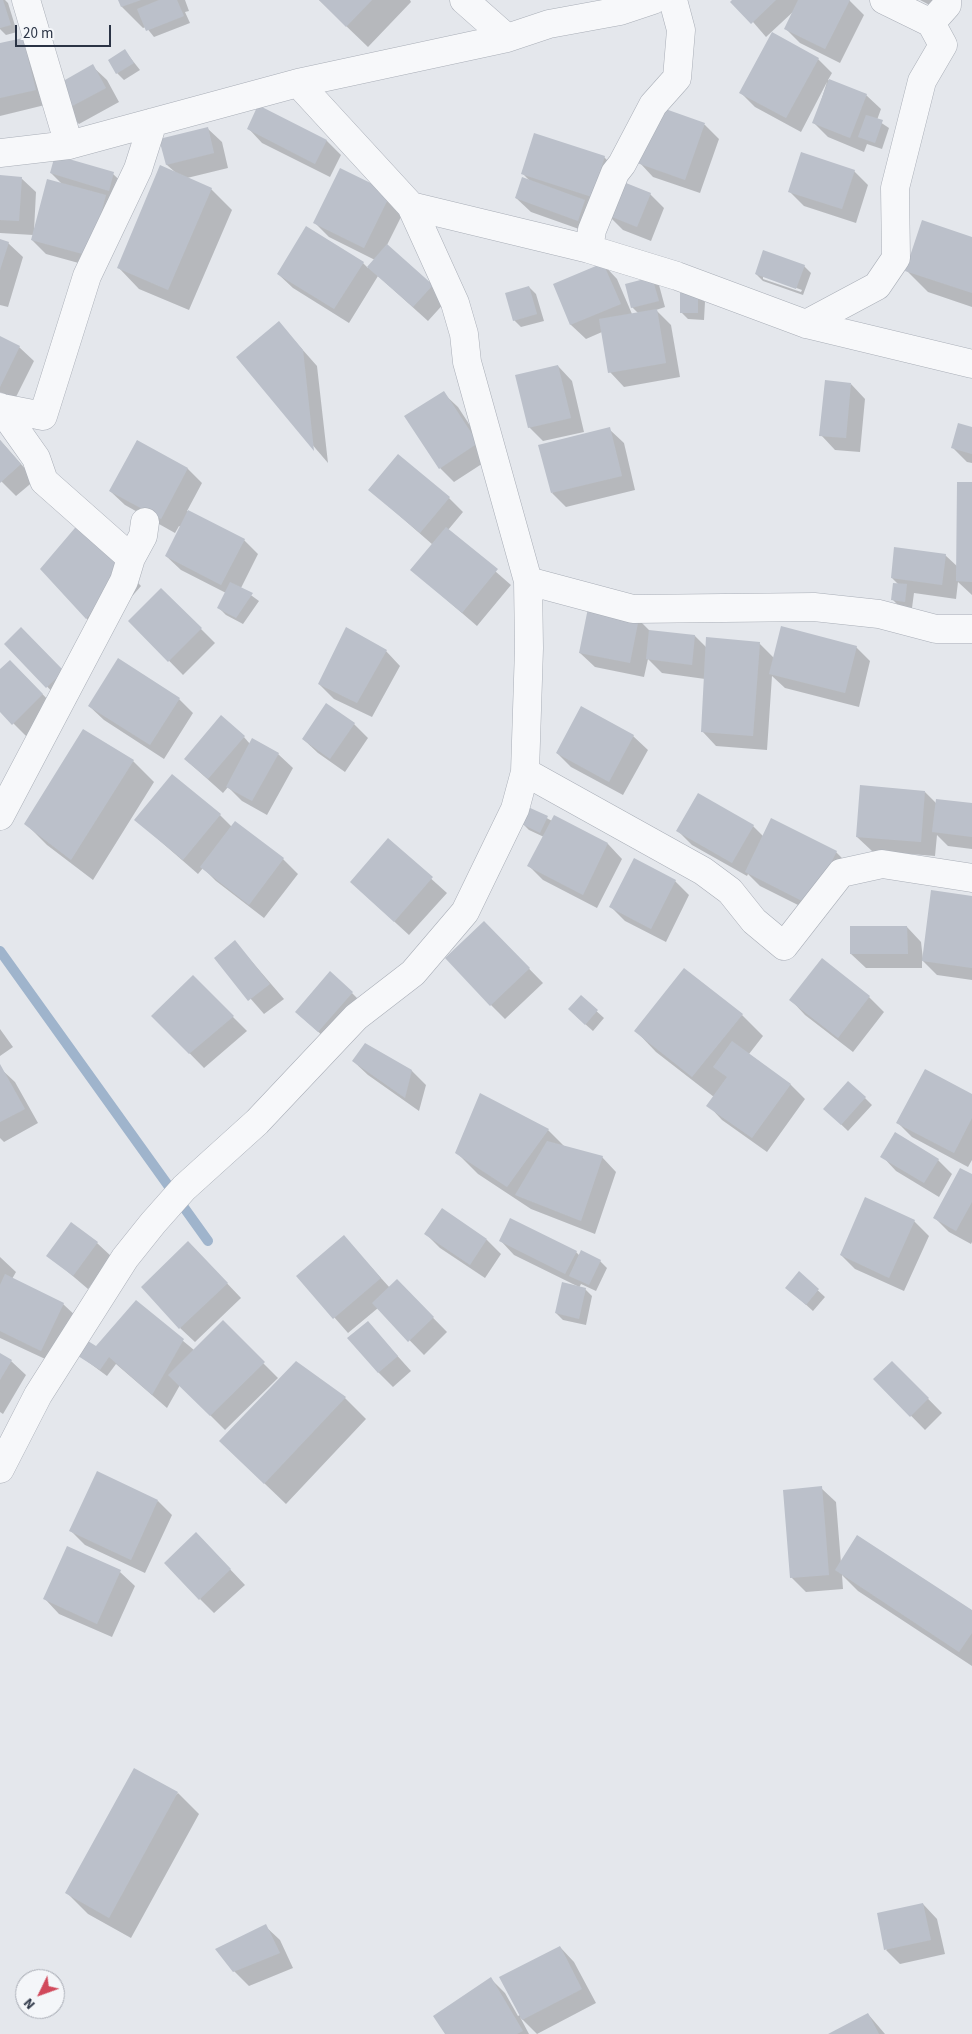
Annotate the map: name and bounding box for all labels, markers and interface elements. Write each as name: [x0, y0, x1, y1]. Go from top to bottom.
scale bar: [18, 15, 114, 47]
text: 20 m: [23, 23, 53, 44]
north arrow: [15, 1969, 65, 2019]
text: N: [19, 1993, 40, 2014]

